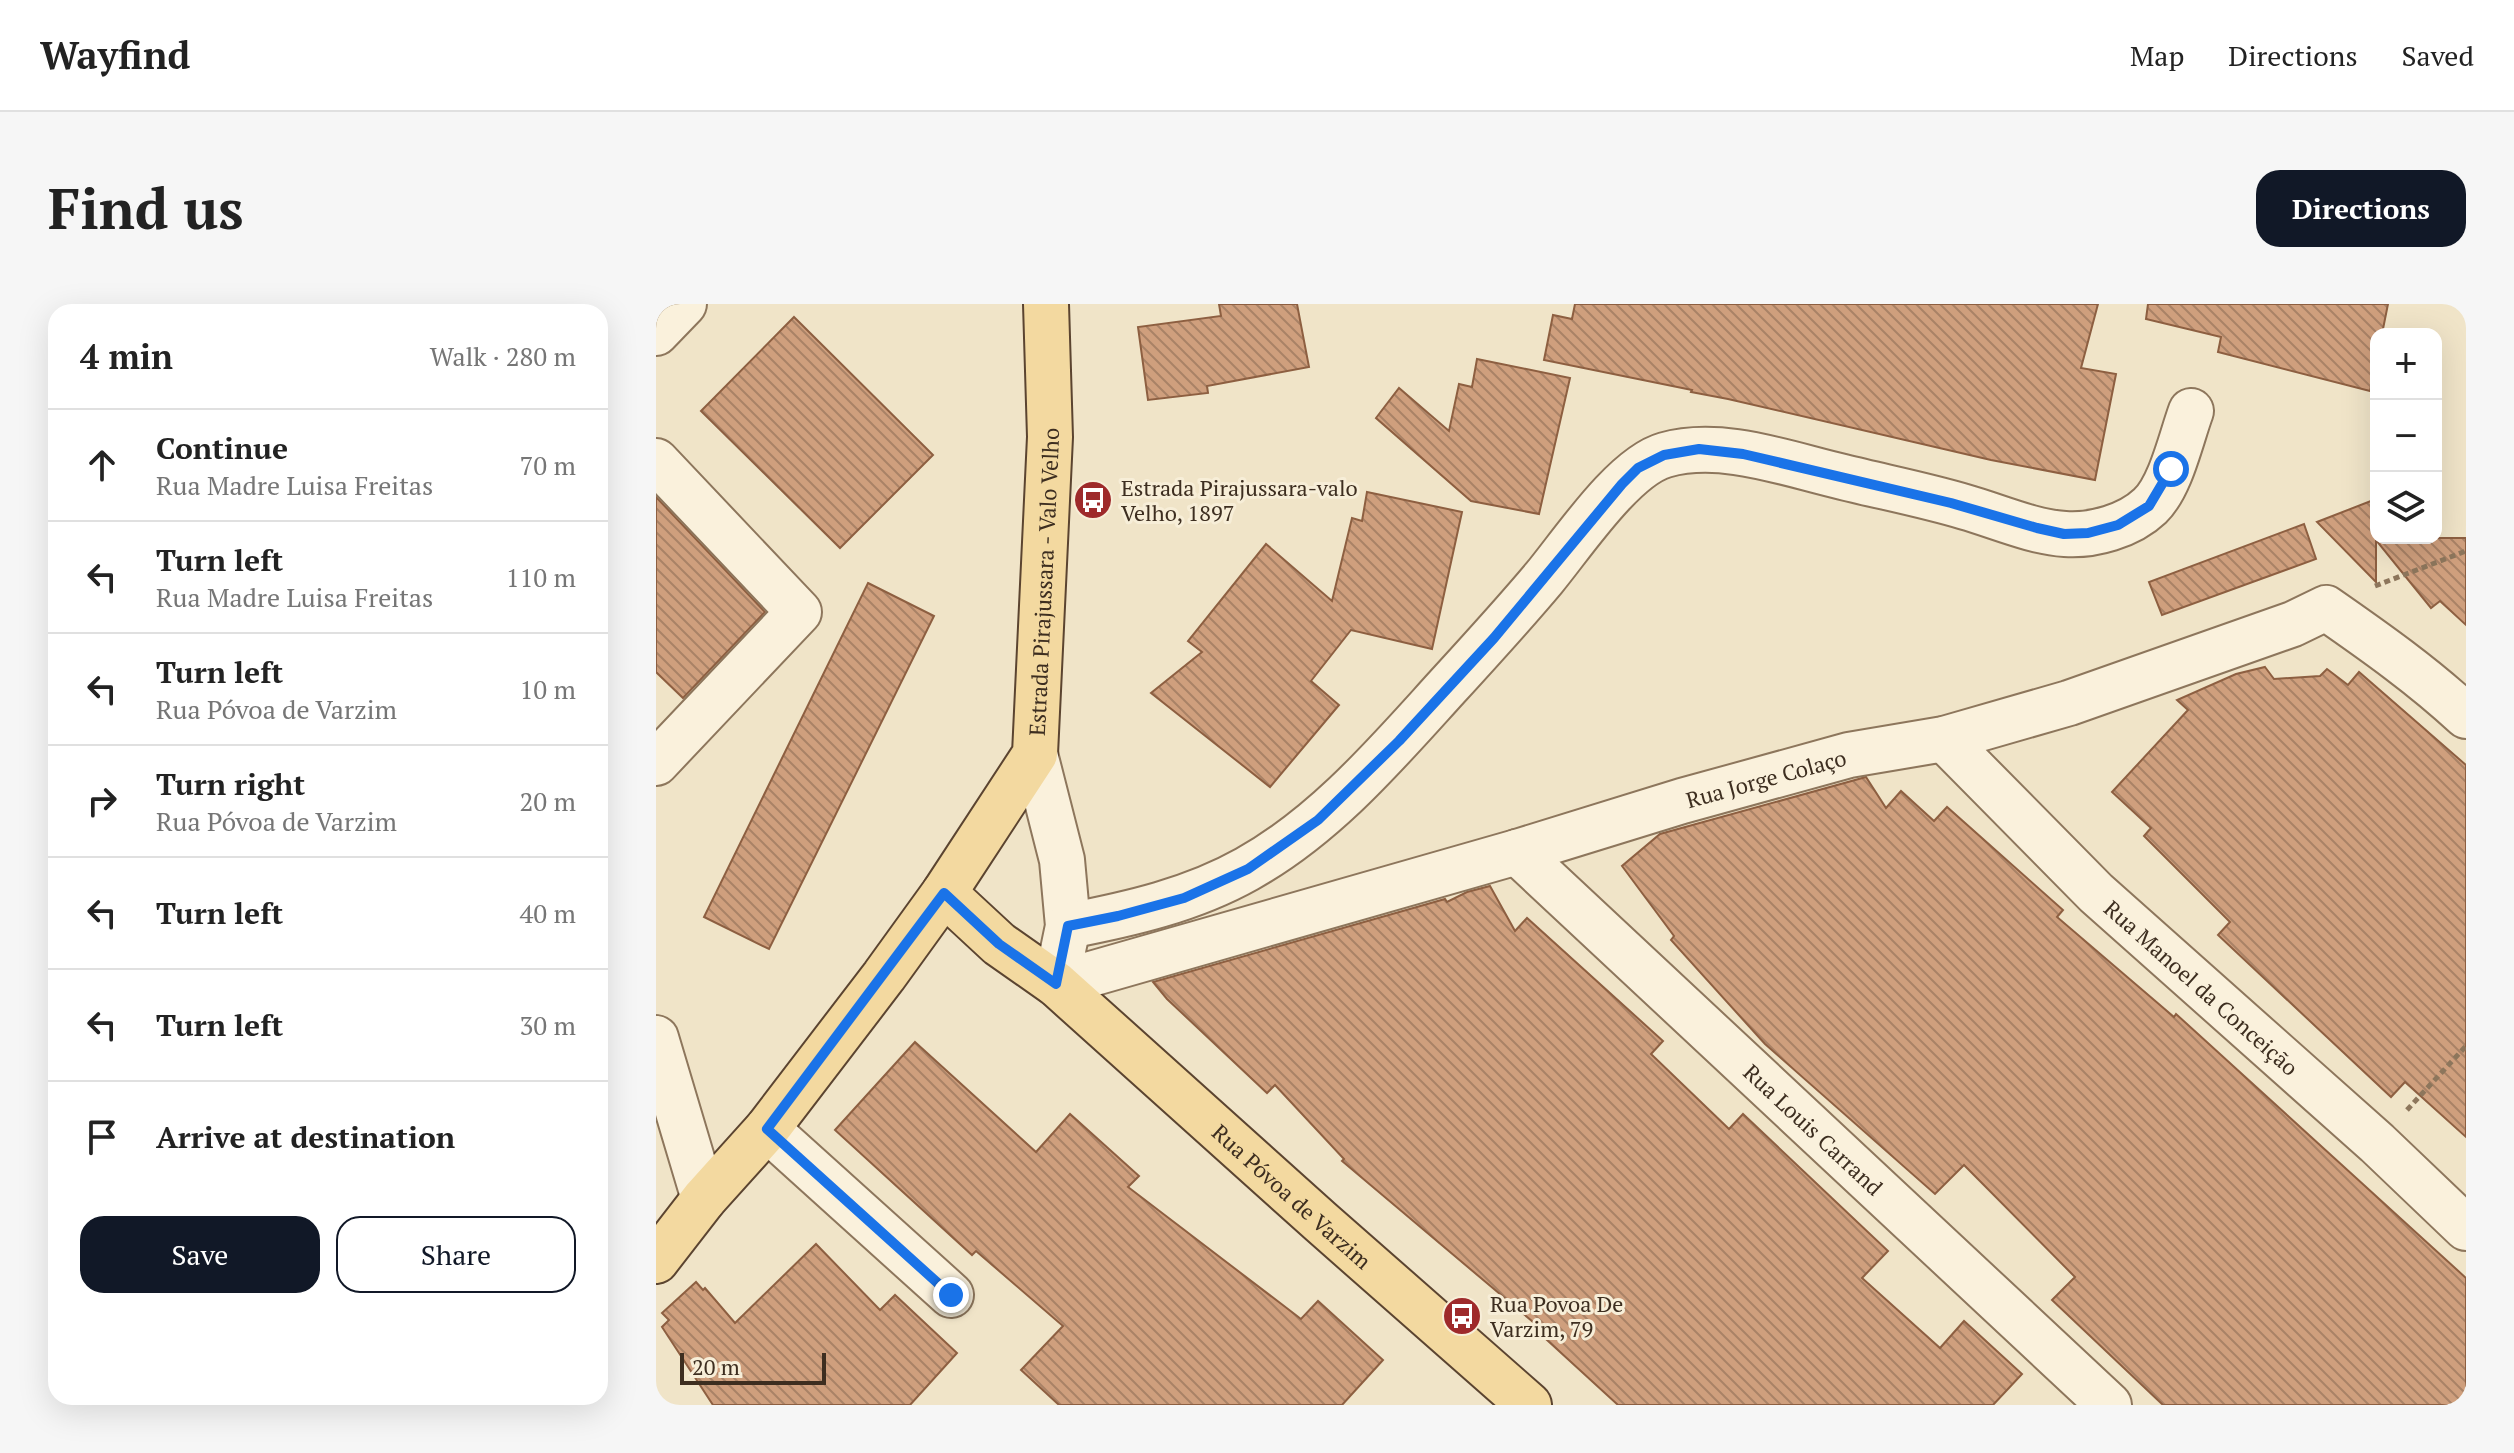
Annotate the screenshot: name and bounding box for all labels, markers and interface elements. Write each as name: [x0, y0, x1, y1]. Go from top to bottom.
text: Wayfind: [40, 30, 190, 80]
text: Map: [2130, 37, 2184, 74]
text: Directions: [2228, 37, 2358, 74]
text: Saved: [2402, 37, 2474, 74]
button: Directions: [2256, 170, 2466, 247]
text: Find us: [48, 171, 244, 245]
map controls: [2370, 328, 2442, 544]
button: +: [2370, 328, 2442, 400]
text: 4 min: [80, 334, 173, 379]
text: Walk · 280 m: [430, 339, 576, 373]
button: −: [2370, 400, 2442, 472]
text: Continue: [156, 428, 288, 468]
street label: Estrada Pirajussara - Valo Velho: [1021, 428, 1065, 737]
icon: ahead: [80, 443, 124, 487]
text: 70 m: [520, 448, 576, 482]
route start: [2153, 451, 2189, 487]
text: Rua Madre Luisa Freitas: [156, 468, 433, 502]
button: layers: [2370, 472, 2442, 544]
place label: Estrada Pirajussara-valo Velho, 1897: [1121, 473, 1358, 527]
bus stop icon: Estrada Pirajussara-valo Velho, 1897: [1072, 479, 1114, 521]
text: Turn left: [156, 540, 283, 580]
icon: left: [80, 555, 124, 599]
text: 110 m: [506, 560, 576, 594]
text: Rua Madre Luisa Freitas: [156, 580, 433, 614]
text: Turn left: [156, 652, 283, 692]
icon: left: [80, 667, 124, 711]
text: 10 m: [520, 672, 576, 706]
text: Rua Póvoa de Varzim: [156, 692, 397, 726]
street label: Rua Jorge Colaço: [1682, 742, 1849, 814]
text: Turn right: [156, 764, 305, 804]
icon: right: [80, 779, 124, 823]
text: 20 m: [520, 784, 576, 818]
text: Rua Póvoa de Varzim: [156, 804, 397, 838]
icon: left: [80, 891, 124, 935]
text: Turn left: [156, 893, 283, 933]
street label: Rua Manoel da Conceição: [2099, 893, 2305, 1081]
text: 40 m: [520, 896, 576, 930]
icon: left: [80, 1003, 124, 1047]
text: Turn left: [156, 1005, 283, 1045]
text: 30 m: [520, 1008, 576, 1042]
street label: Rua Louis Carrand: [1738, 1057, 1889, 1201]
icon: arrive: [80, 1115, 124, 1159]
text: Arrive at destination: [156, 1117, 455, 1157]
street label: Rua Póvoa de Varzim: [1207, 1117, 1378, 1275]
button: Save: [80, 1216, 320, 1293]
button: Share: [336, 1216, 576, 1293]
route end: [933, 1277, 969, 1313]
place label: Rua Povoa De Varzim, 79: [1490, 1289, 1623, 1343]
bus stop icon: Rua Povoa De Varzim, 79: [1441, 1295, 1483, 1337]
scale bar: [680, 1349, 826, 1385]
text: 20 m: [692, 1352, 740, 1381]

